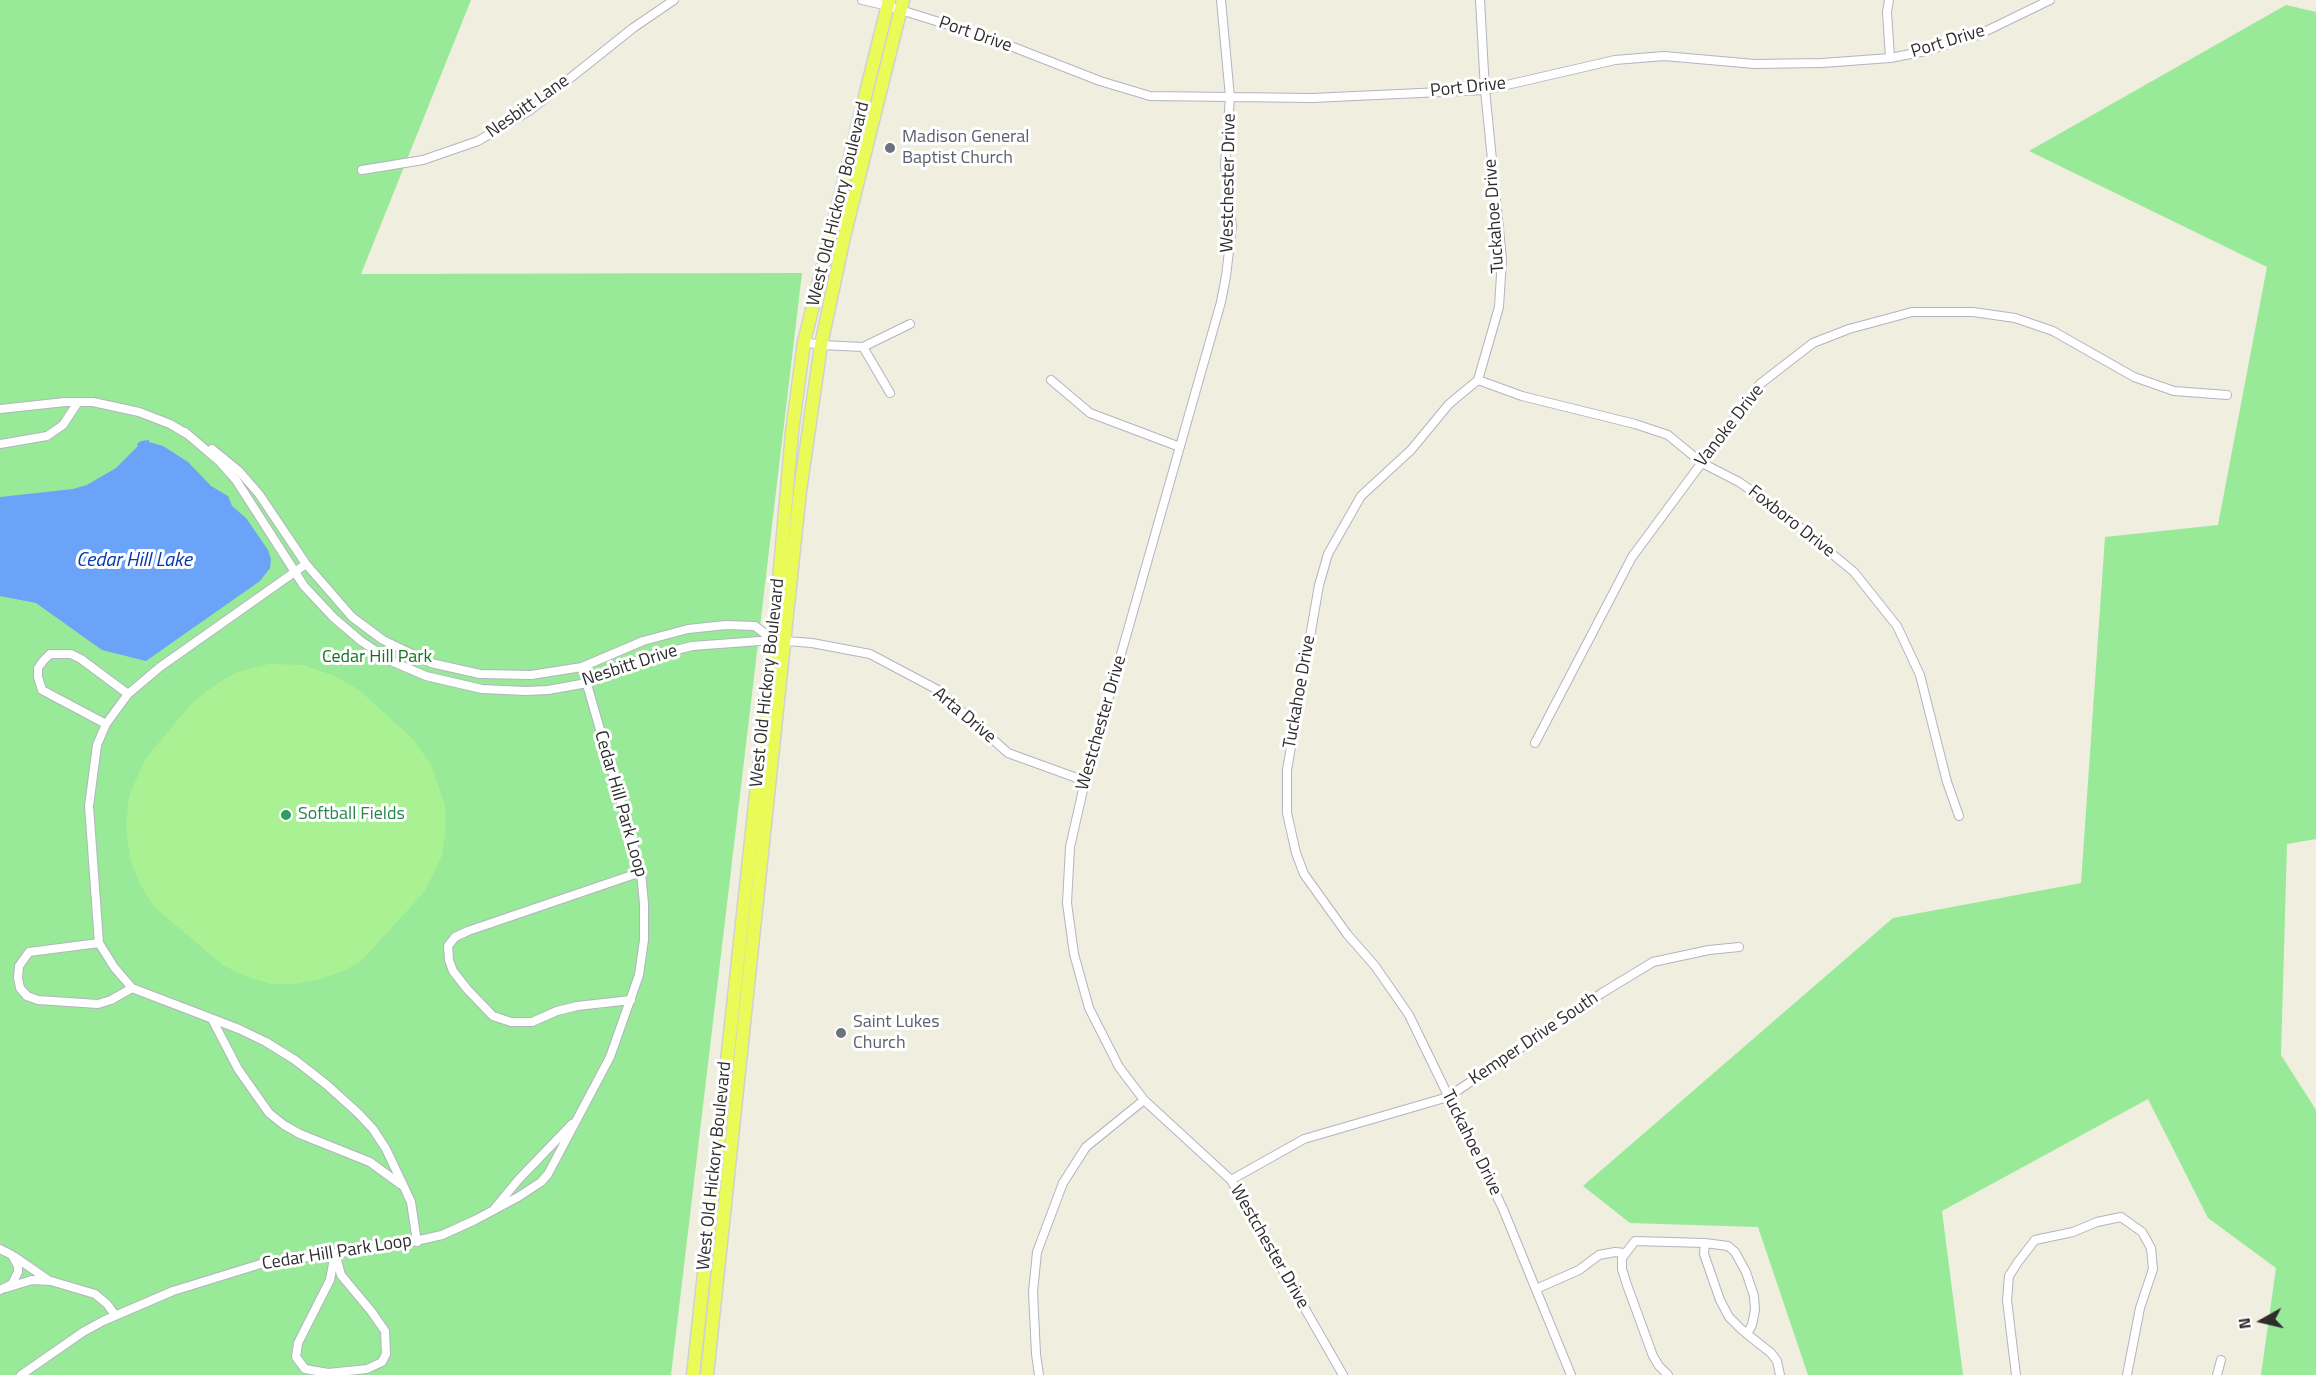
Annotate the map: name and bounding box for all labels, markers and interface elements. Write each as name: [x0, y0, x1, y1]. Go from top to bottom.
street label: Port Drive: [936, 12, 1014, 58]
street label: Port Drive: [1909, 21, 1987, 63]
street label: Nesbitt Lane: [483, 71, 573, 143]
street label: Port Drive: [1429, 73, 1507, 103]
street label: West Old Hickory Boulevard: [803, 100, 875, 308]
street label: Westchester Drive: [1217, 113, 1241, 253]
place label: Madison General Baptist Church: [902, 127, 1029, 170]
marker: Madison General Baptist Church: [883, 141, 897, 155]
street label: Tuckahoe Drive: [1480, 158, 1510, 274]
street label: Vanoke Drive: [1691, 380, 1769, 472]
street label: Foxboro Drive: [1743, 481, 1839, 563]
water label: Cedar Hill Lake: [76, 549, 192, 573]
street label: West Old Hickory Boulevard: [746, 578, 790, 788]
street label: Tuckahoe Drive: [1279, 634, 1321, 750]
street label: Nesbitt Drive: [580, 640, 680, 692]
park label: Cedar Hill Park: [322, 647, 432, 669]
street label: Westchester Drive: [1072, 653, 1132, 793]
street label: Arta Drive: [928, 683, 1000, 749]
street label: Cedar Hill Park Loop: [589, 728, 651, 880]
place label: Softball Fields: [298, 804, 405, 826]
marker: Softball Fields: [279, 808, 293, 822]
street label: Kemper Drive South: [1465, 988, 1603, 1090]
place label: Saint Lukes Church: [853, 1012, 940, 1054]
marker: Saint Lukes Church: [834, 1026, 848, 1040]
street label: West Old Hickory Boulevard: [693, 1061, 737, 1271]
street label: Tuckahoe Drive: [1436, 1087, 1506, 1199]
street label: Westchester Drive: [1225, 1181, 1313, 1313]
street label: Cedar Hill Park Loop: [261, 1231, 413, 1275]
north arrow: [2232, 1291, 2292, 1351]
text: N: [2232, 1316, 2257, 1331]

